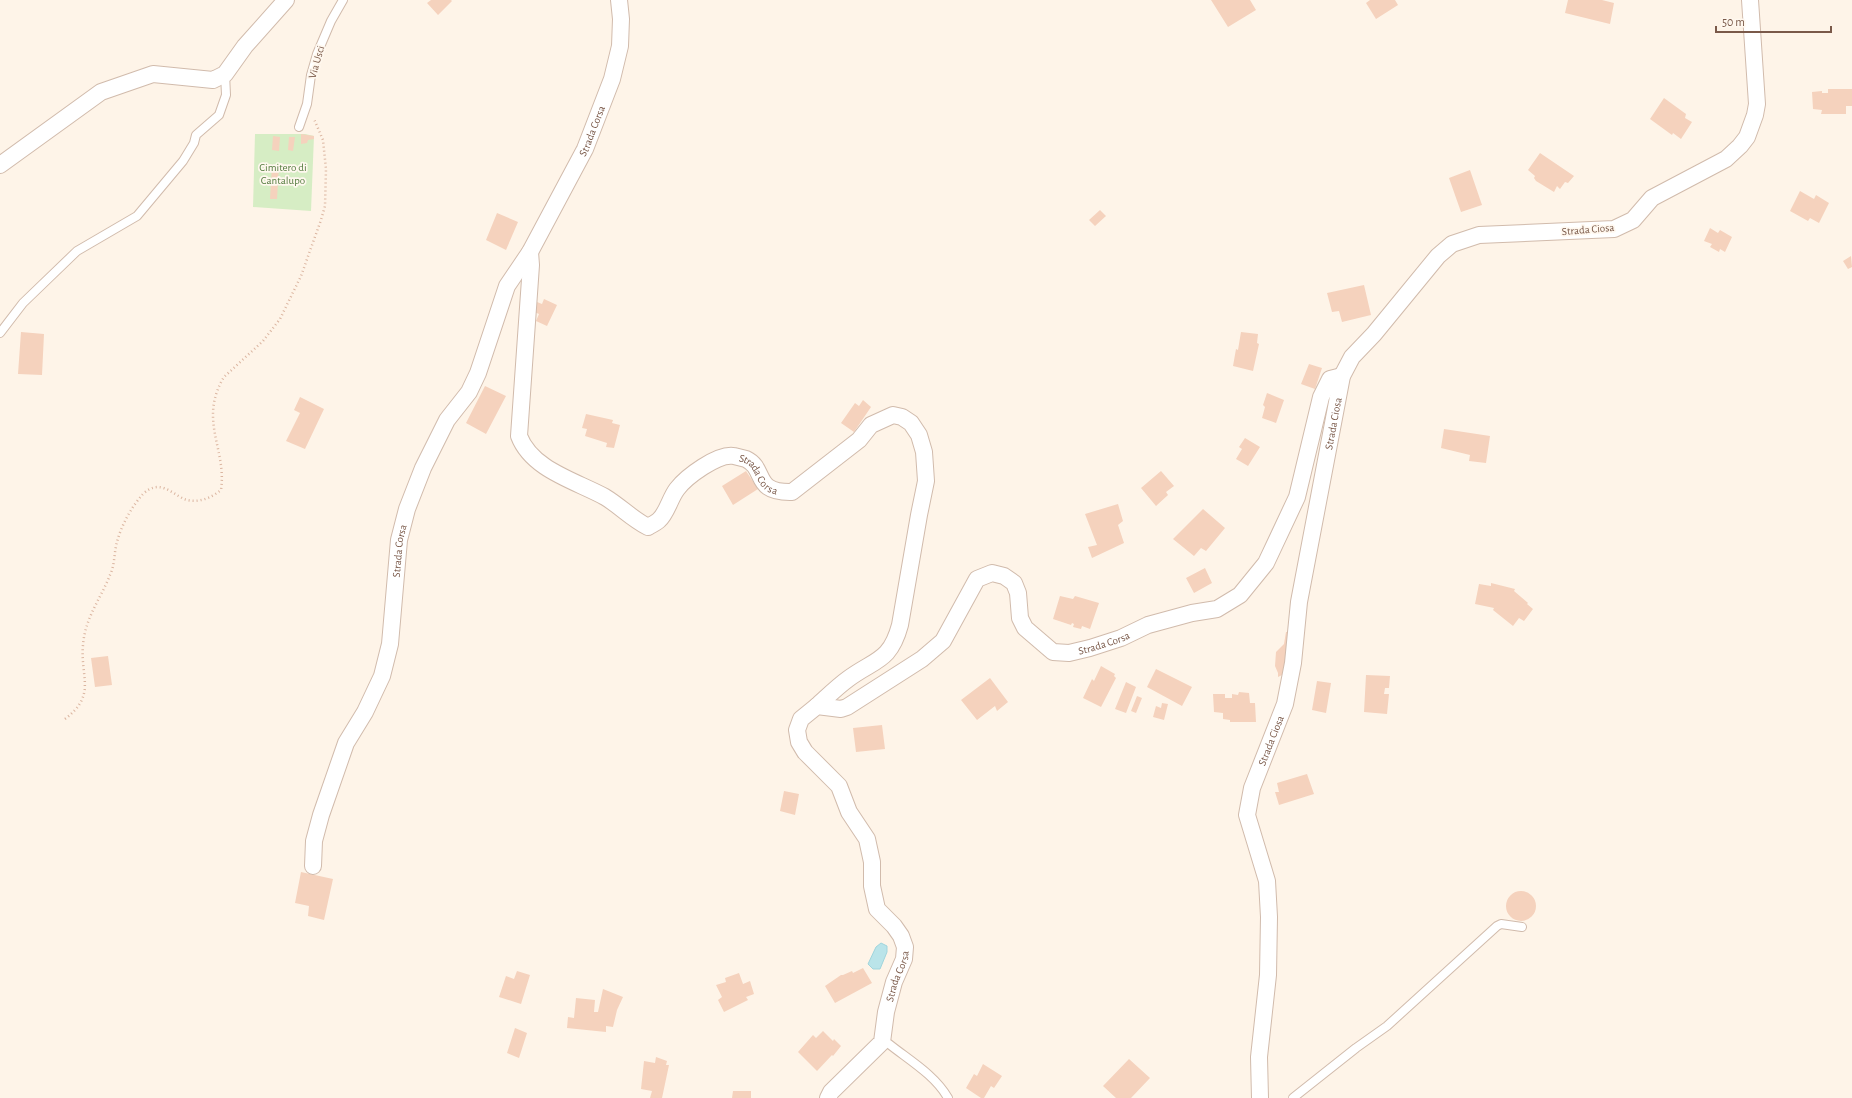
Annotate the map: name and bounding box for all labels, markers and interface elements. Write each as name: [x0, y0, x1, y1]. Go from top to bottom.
scale bar: [1716, 8, 1831, 34]
text: 50 m: [1722, 16, 1745, 28]
street label: Via Usci: [307, 44, 326, 80]
street label: Strada Corsa: [577, 104, 607, 158]
park label: Cimitero di Cantalupo: [259, 162, 307, 186]
street label: Strada Ciosa: [1561, 222, 1615, 237]
street label: Strada Ciosa: [1323, 397, 1344, 451]
street label: Strada Corsa: [738, 452, 779, 497]
street label: Strada Corsa: [391, 523, 409, 578]
street label: Strada Corsa: [1077, 630, 1132, 657]
street label: Strada Ciosa: [1256, 714, 1286, 767]
street label: Strada Corsa: [884, 950, 911, 1003]

